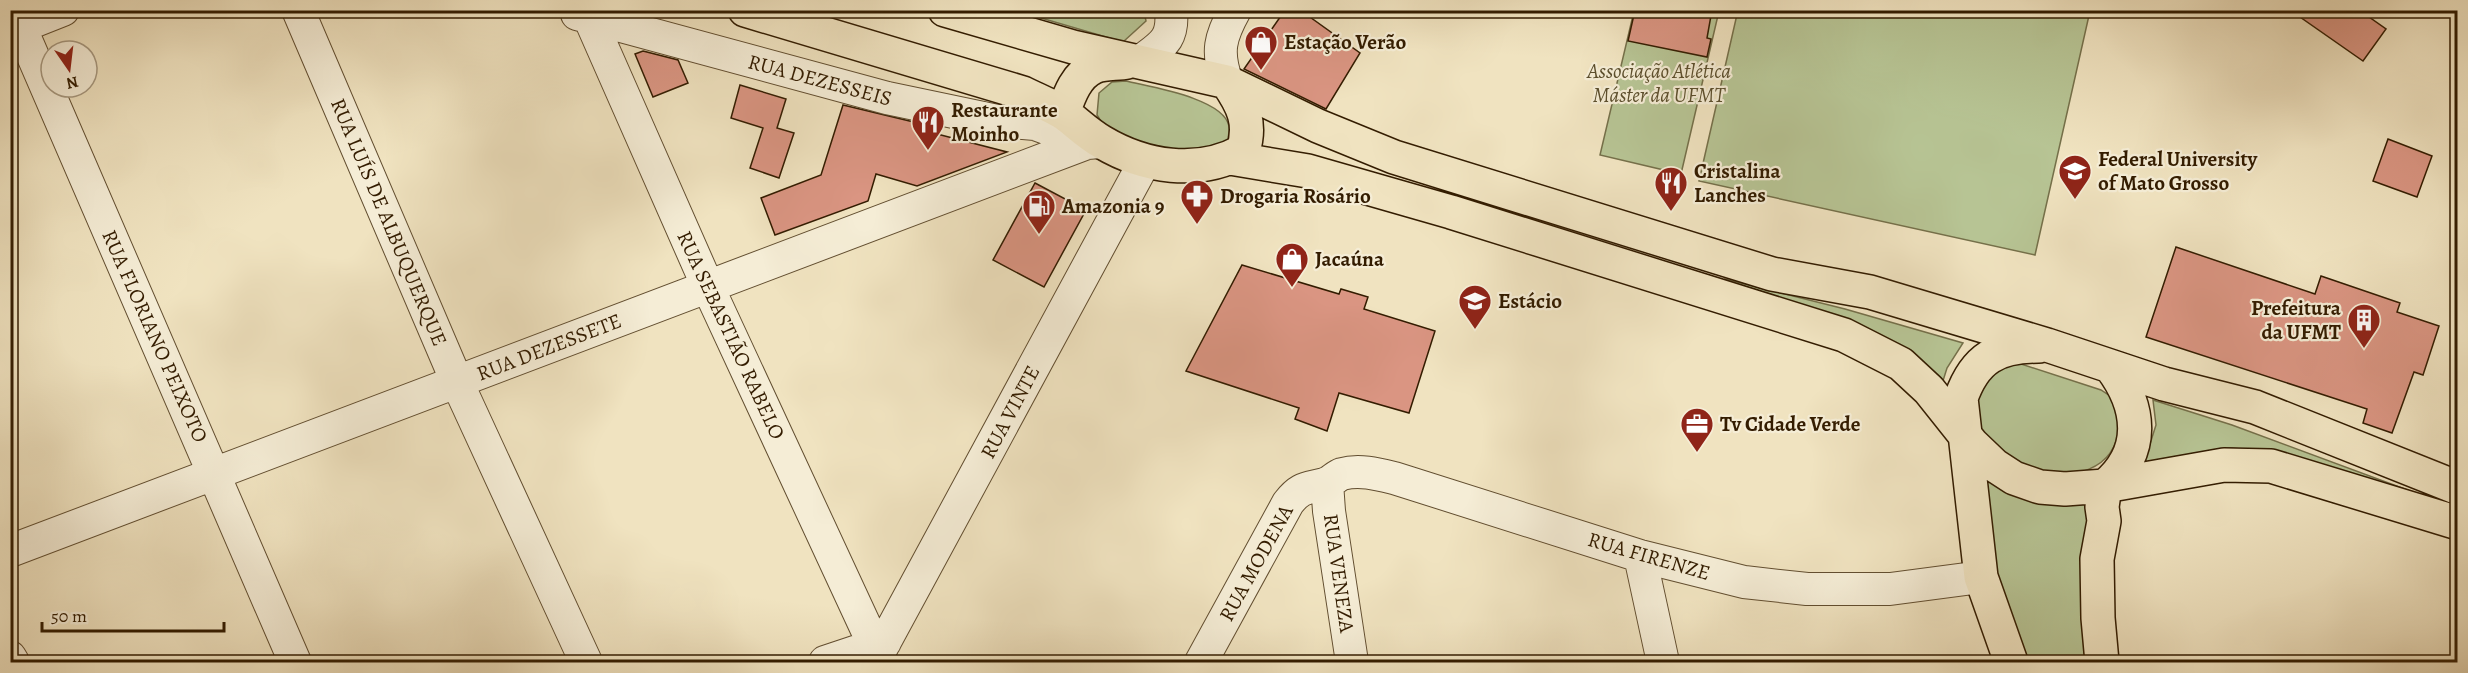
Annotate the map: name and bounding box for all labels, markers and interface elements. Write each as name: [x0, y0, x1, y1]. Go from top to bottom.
shop icon: Estação Verão: [1243, 24, 1279, 71]
place label: Estação Verão: [1284, 28, 1406, 56]
north arrow: [39, 39, 99, 99]
street label: RUA DEZESSEIS: [745, 47, 895, 113]
park label: Associação Atlética Máster da UFMT: [1586, 57, 1731, 109]
text: N: [64, 71, 81, 95]
street label: RUA LUÍS DE ALBUQUERQUE: [324, 94, 454, 350]
place label: Restaurante Moinho: [951, 96, 1058, 148]
restaurant icon: Restaurante Moinho: [910, 104, 946, 151]
place label: Federal University of Mato Grosso: [2098, 145, 2258, 197]
school or university icon: Federal University of Mato Grosso: [2057, 153, 2093, 200]
place label: Cristalina Lanches: [1694, 157, 1782, 209]
restaurant icon: Cristalina Lanches: [1653, 165, 1689, 212]
pharmacy icon: Drogaria Rosário: [1179, 178, 1215, 225]
place label: Drogaria Rosário: [1220, 182, 1371, 210]
fuel station icon: Amazonia 9: [1021, 188, 1057, 235]
place label: Amazonia 9: [1061, 192, 1165, 220]
street label: RUA FLORIANO PEIXOTO: [95, 225, 215, 447]
street label: RUA SEBASTIÃO RABELO: [670, 226, 792, 444]
shop icon: Jacaúna: [1274, 241, 1310, 288]
place label: Jacaúna: [1315, 245, 1385, 273]
school or university icon: Estácio: [1457, 283, 1493, 330]
place label: Estácio: [1498, 287, 1562, 315]
place label: Prefeitura da UFMT: [2251, 294, 2342, 346]
building icon: Prefeitura da UFMT: [2346, 302, 2382, 349]
street label: RUA DEZESSETE: [473, 307, 625, 387]
street label: RUA VINTE: [974, 360, 1046, 464]
office icon: Tv Cidade Verde: [1679, 406, 1715, 453]
place label: Tv Cidade Verde: [1720, 410, 1861, 438]
street label: RUA MODENA: [1212, 499, 1300, 626]
street label: RUA VENEZA: [1317, 512, 1361, 635]
street label: RUA FIRENZE: [1585, 525, 1713, 587]
scale bar: [42, 595, 224, 633]
text: 50 m: [51, 604, 87, 628]

